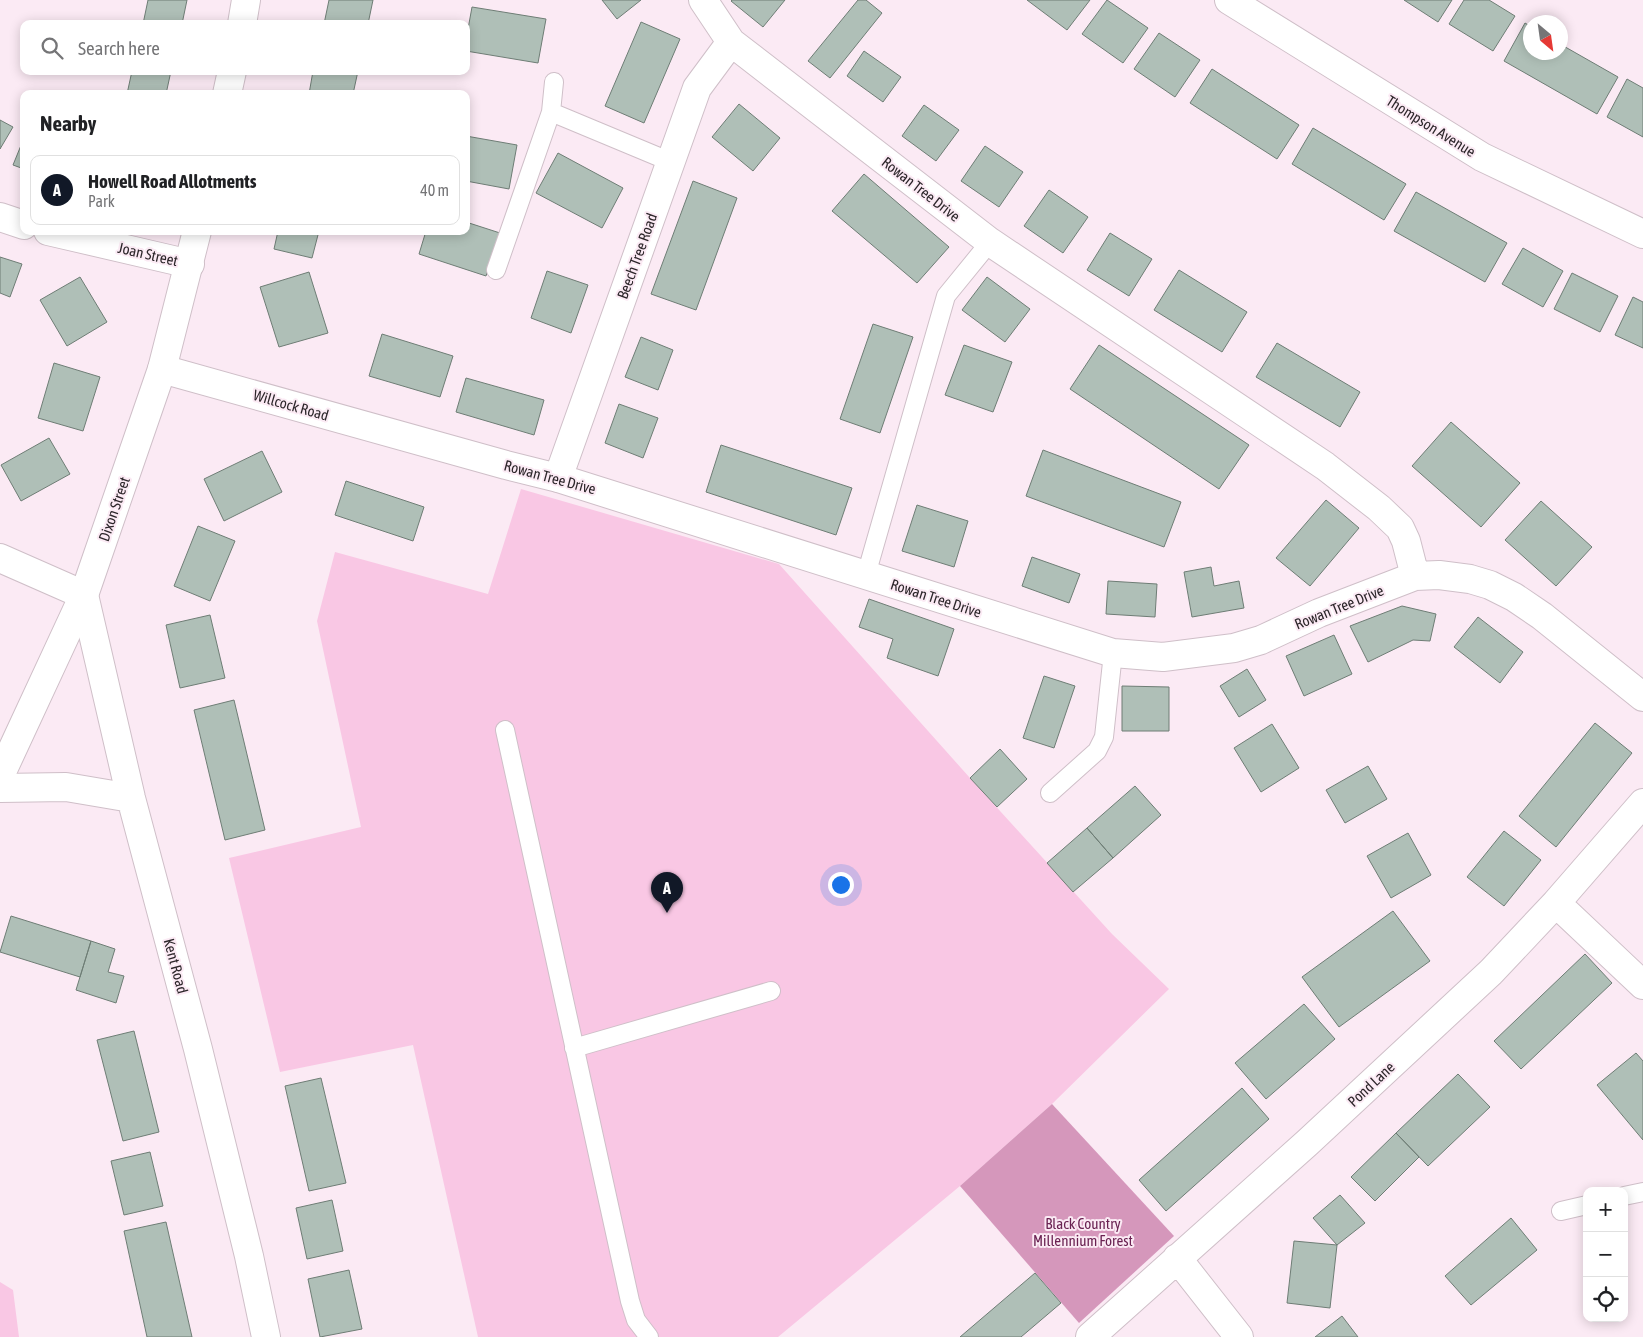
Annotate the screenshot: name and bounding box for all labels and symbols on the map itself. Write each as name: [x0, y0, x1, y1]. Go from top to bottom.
north arrow: [1523, 15, 1568, 60]
street label: Thompson Avenue: [1383, 92, 1479, 160]
street label: Rowan Tree Drive: [879, 153, 964, 225]
street label: Beech Tree Road: [614, 211, 660, 301]
street label: Joan Street: [116, 239, 180, 269]
street label: Willcock Road: [251, 386, 331, 424]
street label: Rowan Tree Drive: [502, 457, 598, 497]
street label: Dixon Street: [95, 475, 133, 543]
street label: Rowan Tree Drive: [889, 575, 984, 621]
street label: Rowan Tree Drive: [1292, 581, 1386, 633]
pin: A: [651, 872, 683, 913]
your location: [828, 872, 854, 898]
street label: Kent Road: [161, 937, 191, 995]
street label: Pond Lane: [1344, 1058, 1398, 1110]
park label: Black Country Millennium Forest: [1033, 1215, 1133, 1249]

